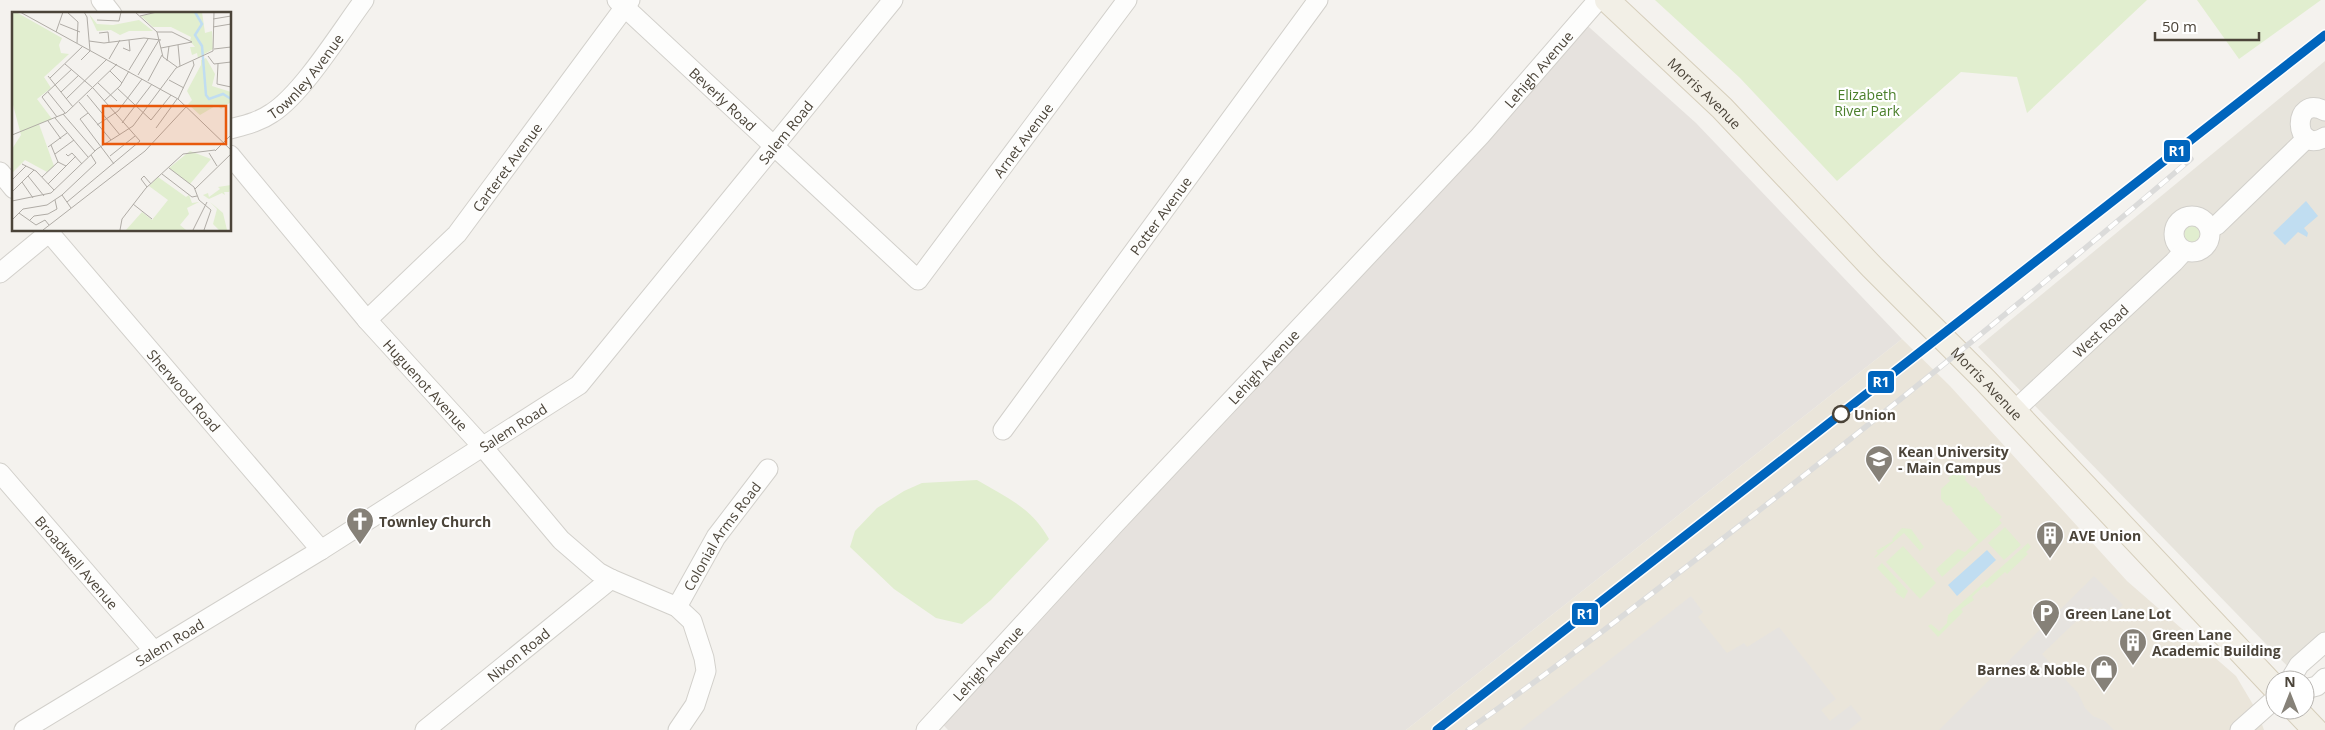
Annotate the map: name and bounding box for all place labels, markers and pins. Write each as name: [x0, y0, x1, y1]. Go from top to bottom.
marker: Union: [1832, 405, 1850, 423]
place label: Union: [1854, 405, 1896, 424]
place label: Kean University - Main Campus: [1898, 442, 2009, 477]
school or university icon: Kean University - Main Campus: [1864, 444, 1894, 483]
church icon: Townley Church: [345, 506, 375, 545]
place label: Townley Church: [379, 512, 491, 531]
building icon: AVE Union: [2035, 520, 2065, 559]
place label: AVE Union: [2069, 526, 2141, 545]
parking icon: Green Lane Lot: [2031, 598, 2061, 637]
place label: Green Lane Lot: [2065, 604, 2171, 623]
place label: Green Lane Academic Building: [2152, 625, 2281, 660]
building icon: Green Lane Academic Building: [2118, 627, 2148, 666]
shop icon: Barnes & Noble: [2089, 654, 2119, 693]
place label: Barnes & Noble: [1977, 660, 2085, 679]

